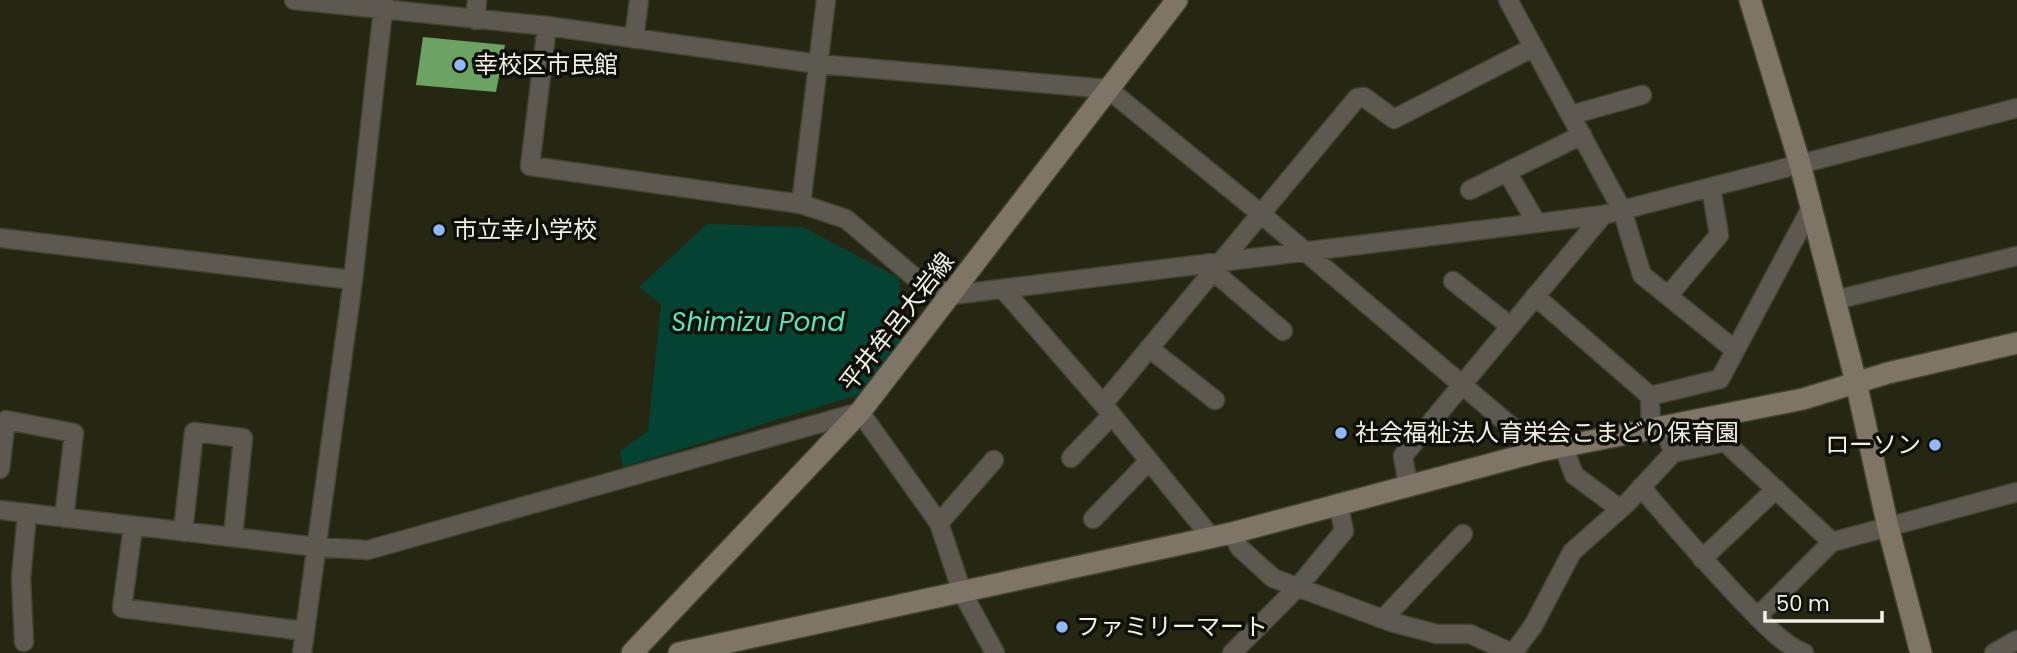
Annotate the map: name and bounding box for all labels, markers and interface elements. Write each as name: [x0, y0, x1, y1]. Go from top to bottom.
place label: 幸校区市民館: [474, 48, 618, 81]
marker: 幸校区市民館: [452, 57, 468, 73]
place label: 市立幸小学校: [453, 213, 597, 246]
marker: 市立幸小学校: [431, 222, 447, 238]
street label: 平井牟呂大岩線: [832, 245, 961, 398]
water label: Shimizu Pond: [671, 304, 845, 340]
place label: 社会福祉法人育栄会こまどり保育園: [1355, 416, 1739, 449]
marker: 社会福祉法人育栄会こまどり保育園: [1333, 425, 1349, 441]
place label: ローソン: [1825, 428, 1921, 461]
marker: ローソン: [1927, 437, 1943, 453]
scale bar: [1765, 580, 1882, 624]
text: 50 m: [1776, 589, 1830, 618]
place label: ファミリーマート: [1076, 610, 1268, 643]
marker: ファミリーマート: [1054, 619, 1070, 635]

